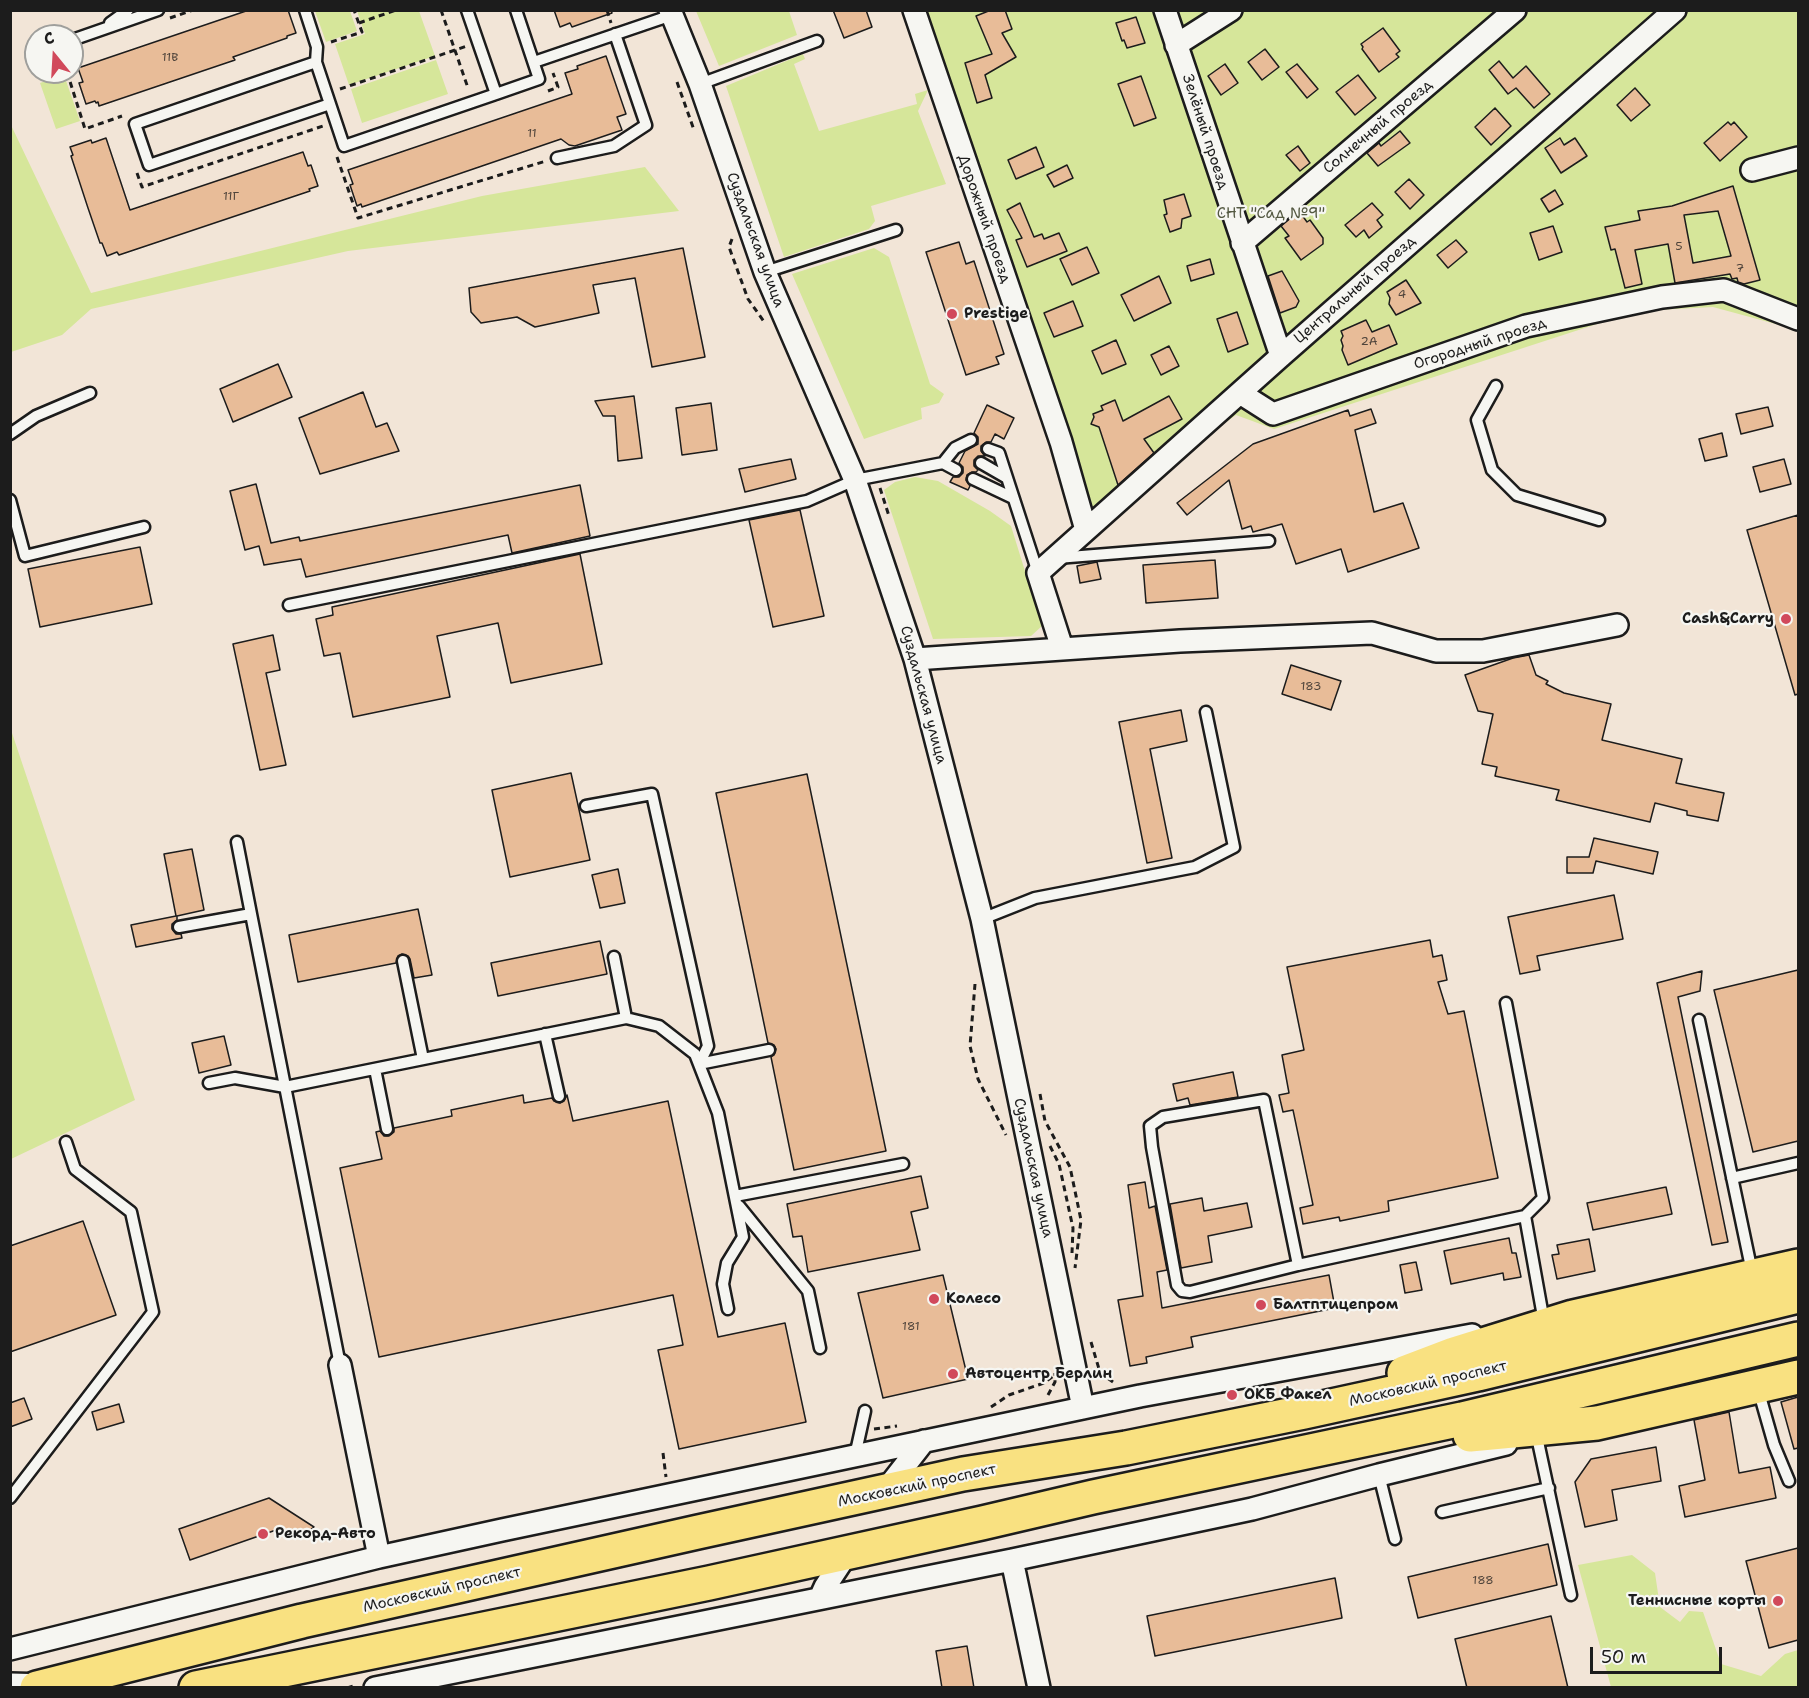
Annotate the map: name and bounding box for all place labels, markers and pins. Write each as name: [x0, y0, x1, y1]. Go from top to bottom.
place label: Prestige: [964, 305, 1028, 323]
marker: Prestige: [945, 307, 959, 321]
place label: Cash&Carry: [1682, 610, 1774, 628]
marker: Cash&Carry: [1779, 612, 1793, 626]
place label: Колесо: [946, 1290, 1001, 1308]
marker: Колесо: [927, 1292, 941, 1306]
place label: Балтптицепром: [1273, 1296, 1398, 1314]
marker: Балтптицепром: [1254, 1298, 1268, 1312]
place label: Автоцентр Берлин: [965, 1365, 1112, 1383]
marker: Автоцентр Берлин: [946, 1367, 960, 1381]
place label: ОКБ Факел: [1244, 1386, 1332, 1404]
marker: ОКБ Факел: [1225, 1388, 1239, 1402]
place label: Рекорд-Авто: [275, 1525, 376, 1543]
marker: Рекорд-Авто: [256, 1527, 270, 1541]
place label: Теннисные корты: [1628, 1592, 1766, 1610]
marker: Теннисные корты: [1771, 1594, 1785, 1608]

